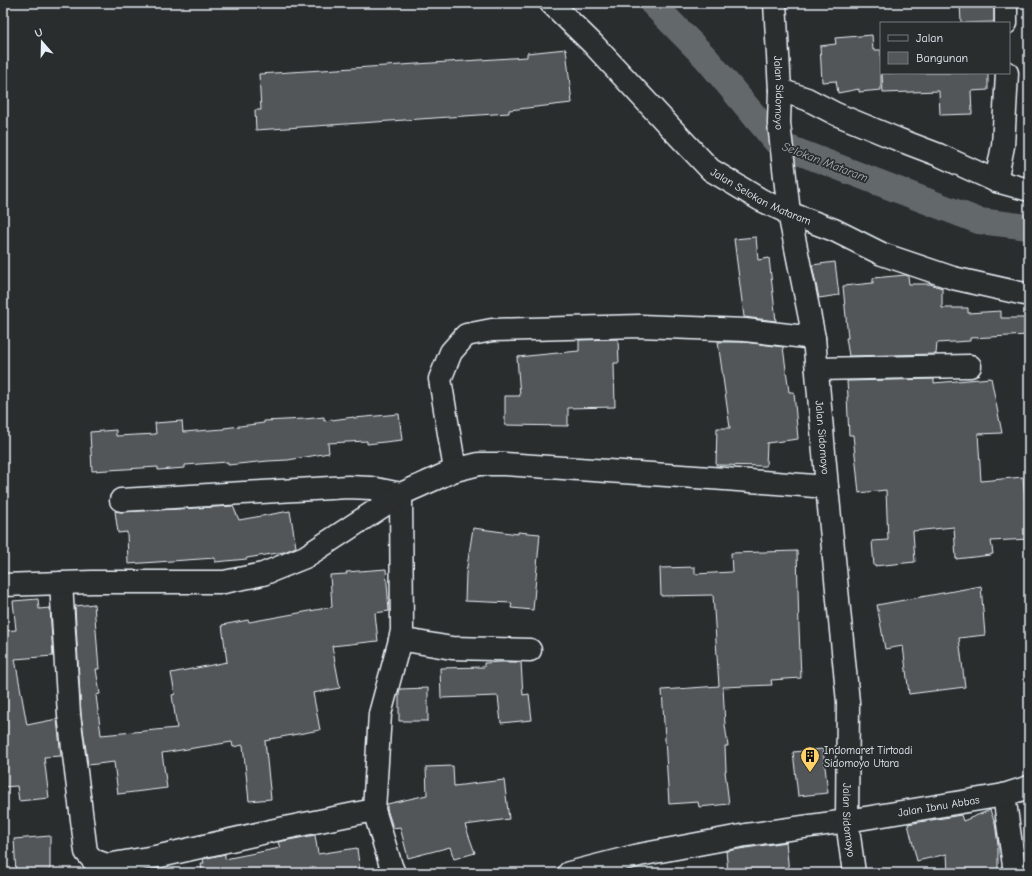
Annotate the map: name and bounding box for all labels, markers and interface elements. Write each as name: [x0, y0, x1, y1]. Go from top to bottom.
north arrow: [22, 22, 62, 62]
legend: [880, 22, 1010, 74]
text: U: [33, 26, 44, 40]
text: Jalan: [916, 31, 943, 45]
text: Bangunan: [916, 51, 968, 65]
street label: Jalan Sidomoyo: [771, 55, 786, 131]
water label: Selokan Mataram: [780, 139, 870, 185]
street label: Jalan Selokan Mataram: [708, 165, 813, 228]
street label: Jalan Sidomoyo: [812, 400, 832, 475]
place label: Indomaret Tirtoadi Sidomoyo Utara: [824, 744, 913, 770]
building icon: Indomaret Tirtoadi Sidomoyo Utara: [799, 745, 821, 773]
street label: Jalan Sidomoyo: [840, 783, 858, 858]
street label: Jalan Ibnu Abbas: [897, 793, 981, 819]

